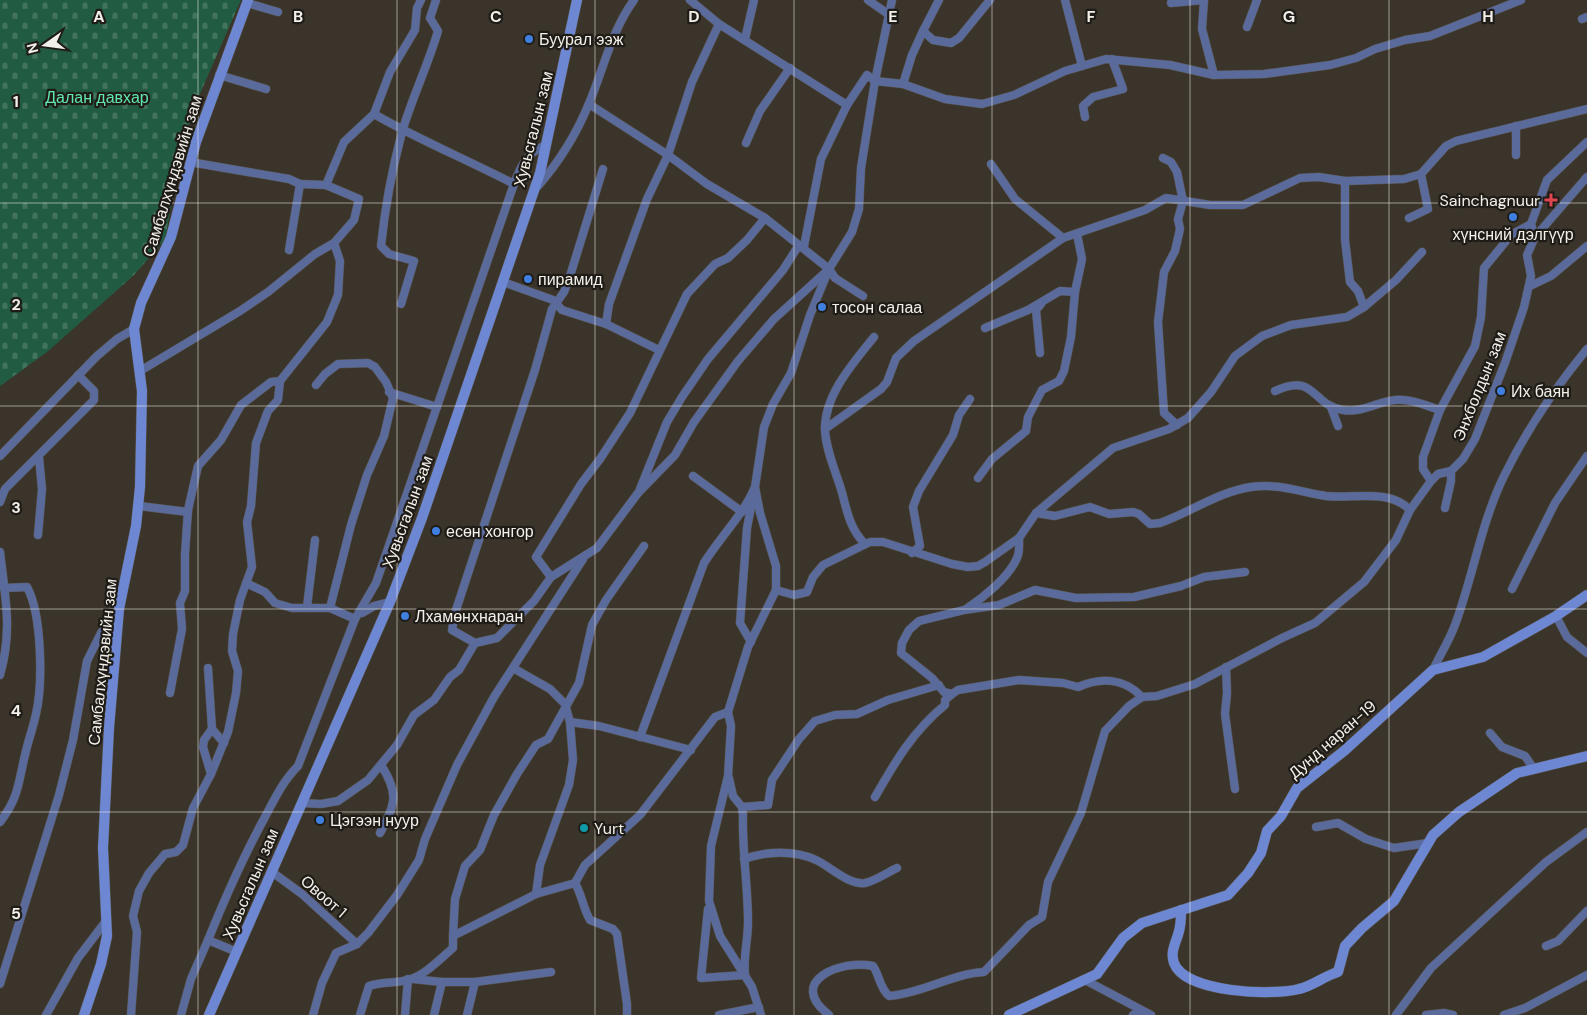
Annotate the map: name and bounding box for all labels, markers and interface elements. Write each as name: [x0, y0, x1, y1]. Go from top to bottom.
text: A: [93, 6, 105, 27]
text: B: [293, 6, 303, 27]
text: C: [490, 6, 502, 27]
text: D: [688, 6, 700, 27]
text: E: [888, 6, 898, 27]
text: F: [1087, 6, 1096, 27]
text: G: [1283, 6, 1295, 27]
text: H: [1482, 6, 1494, 27]
north arrow: [20, 20, 70, 70]
place label: Буурал ээж: [539, 29, 624, 50]
marker: Буурал ээж: [523, 33, 535, 45]
text: N: [22, 41, 42, 55]
street label: Хувьсгалын зам: [509, 69, 558, 189]
park label: Далан давхар: [45, 87, 149, 108]
text: 1: [13, 91, 19, 112]
street label: Самбалхүндэвийн зам: [138, 93, 207, 259]
place label: Sainchagnuur: [1440, 190, 1540, 211]
marker: Sainchagnuur: [1544, 193, 1558, 207]
marker: хүнсний дэлгүүр: [1507, 211, 1519, 223]
place label: хүнсний дэлгүүр: [1452, 224, 1574, 245]
place label: пирамид: [538, 269, 603, 290]
marker: пирамид: [522, 273, 534, 285]
text: 2: [11, 294, 21, 315]
place label: тосон салаа: [832, 297, 922, 318]
marker: тосон салаа: [816, 301, 828, 313]
street label: Энхболдын зам: [1448, 328, 1511, 444]
place label: Их баян: [1511, 381, 1570, 402]
marker: Их баян: [1495, 385, 1507, 397]
street label: Хувьсгалын зам: [377, 453, 438, 572]
text: 3: [11, 497, 21, 518]
place label: есөн хонгор: [446, 521, 534, 542]
marker: есөн хонгор: [430, 525, 442, 537]
street label: Самбалхүндэвийн зам: [83, 578, 122, 747]
place label: Лхамөнхнаран: [415, 606, 523, 627]
marker: Лхамөнхнаран: [399, 610, 411, 622]
street label: Дунд наран-19: [1284, 695, 1381, 783]
text: 4: [11, 700, 21, 721]
place label: Цэгээн нуур: [330, 810, 419, 831]
marker: Цэгээн нуур: [314, 814, 326, 826]
place label: Yurt: [594, 818, 624, 839]
marker: Yurt: [578, 822, 590, 834]
street label: Хувьсгалын зам: [218, 825, 283, 943]
street label: Овоот 1: [296, 870, 351, 922]
text: 5: [11, 903, 21, 924]

